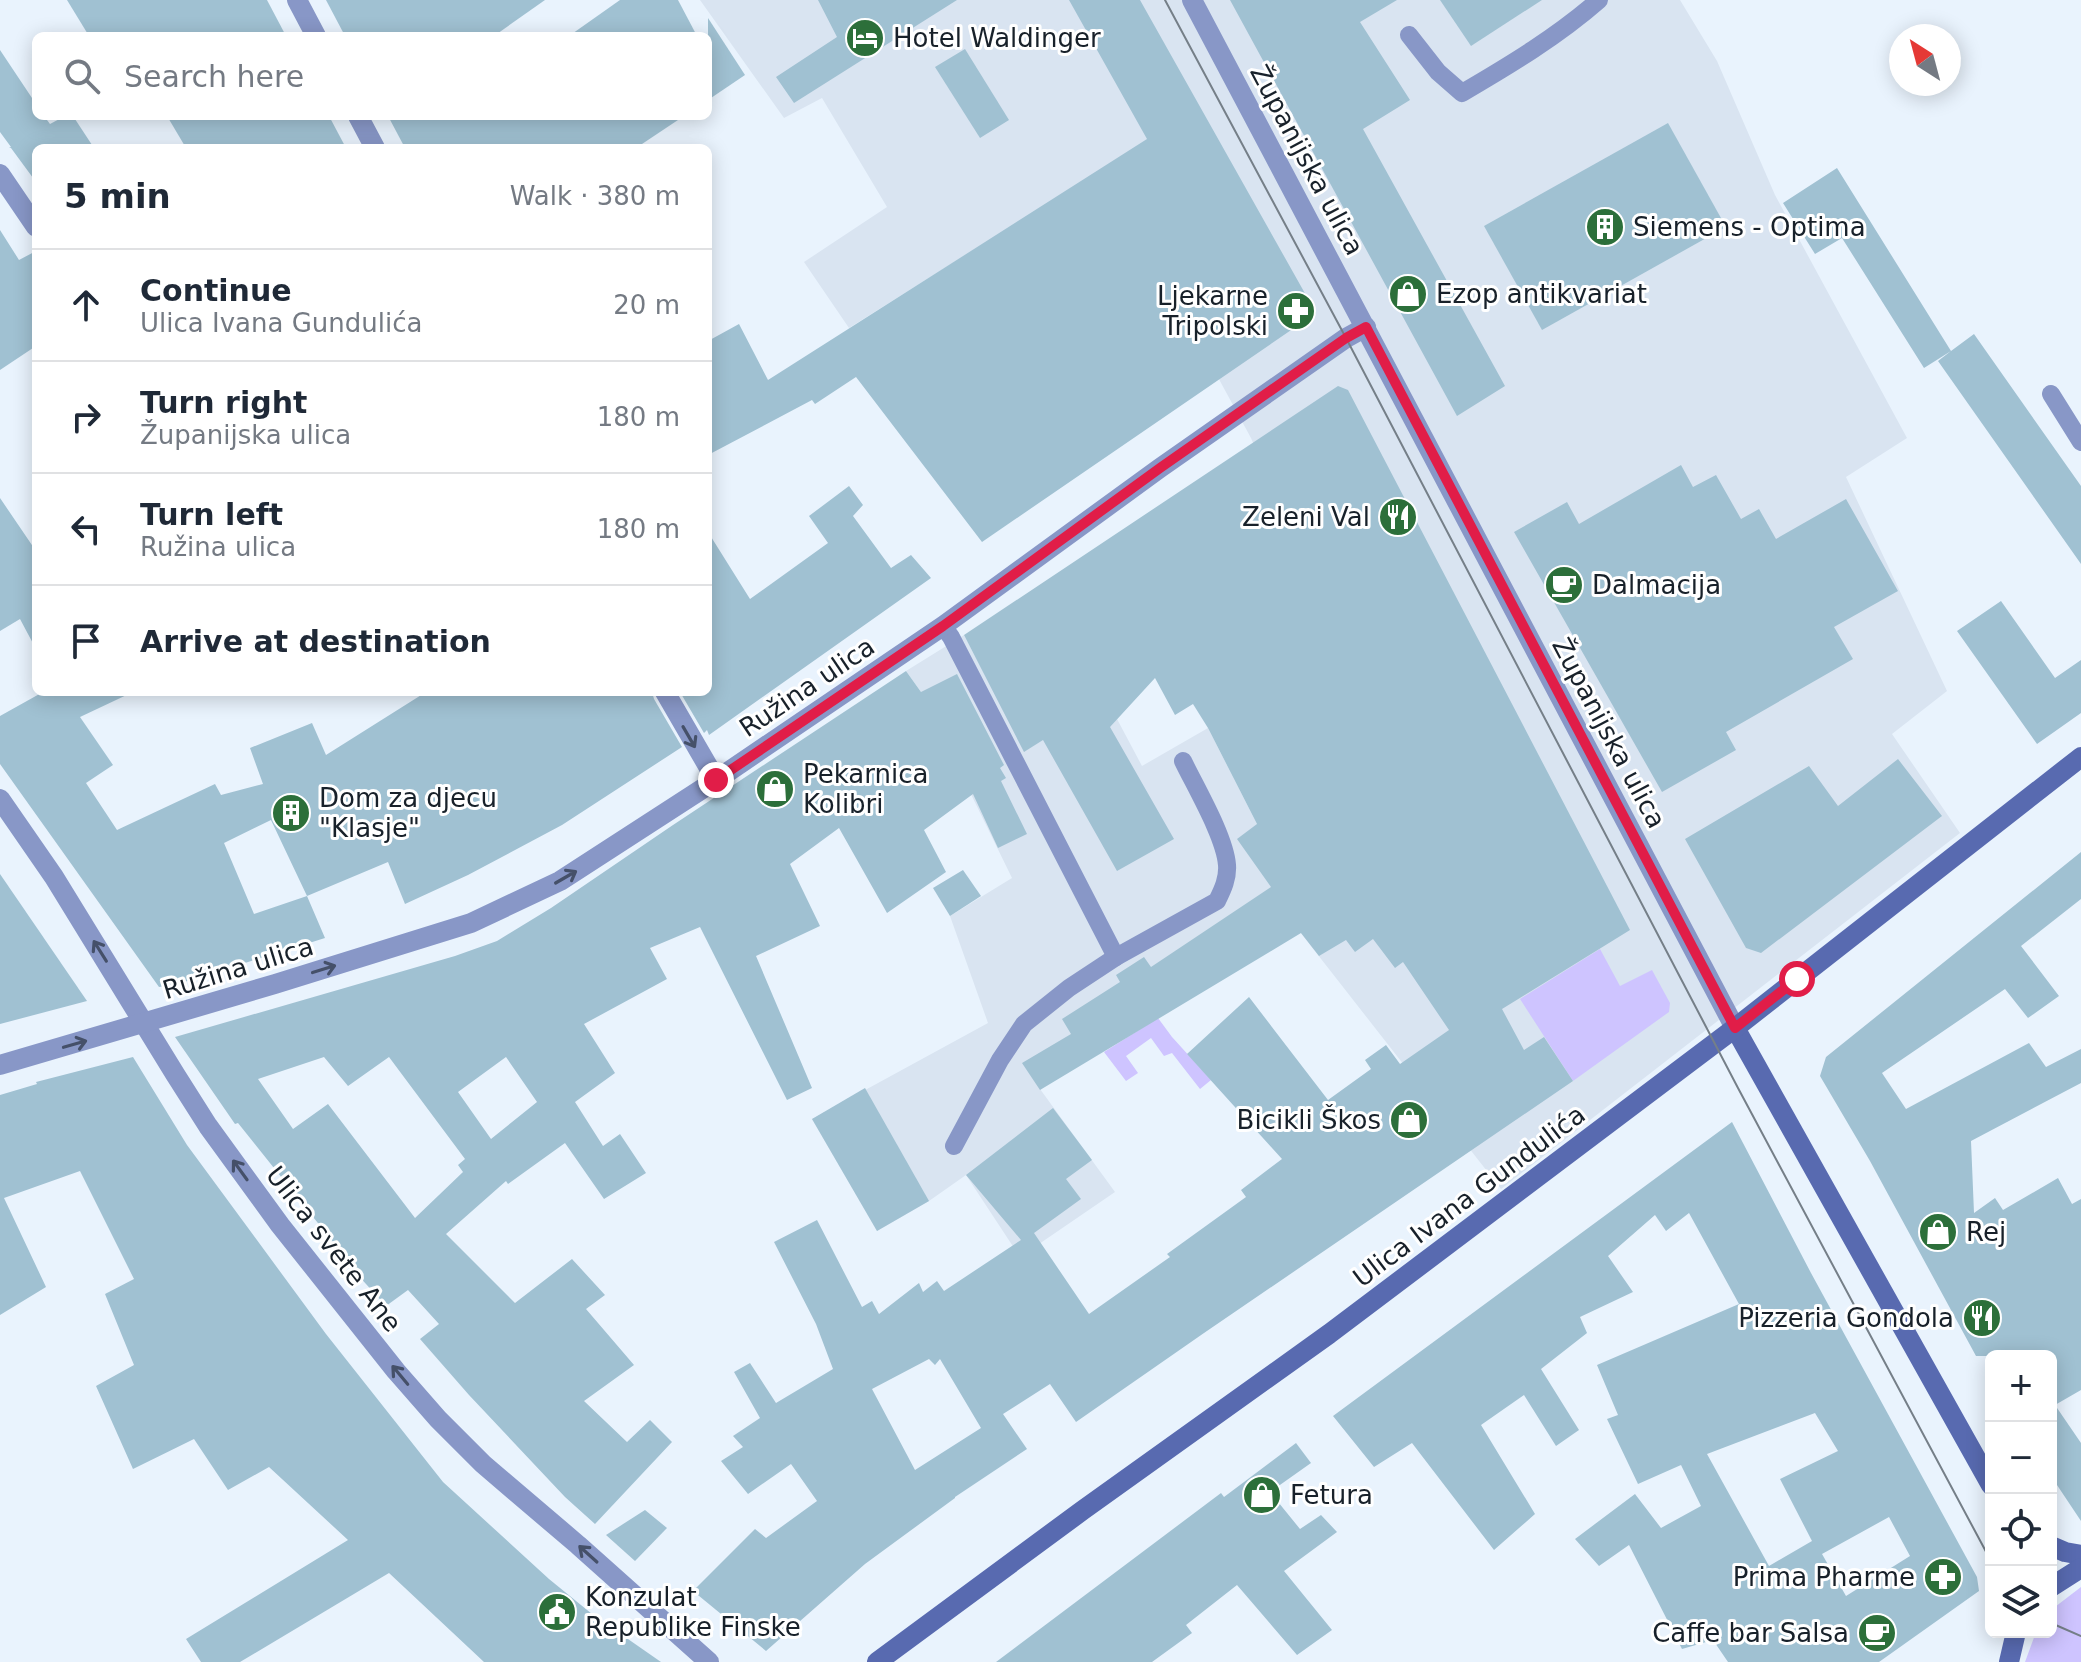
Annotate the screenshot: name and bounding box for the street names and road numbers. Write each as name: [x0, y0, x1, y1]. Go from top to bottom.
street label: Županijska ulica: [1244, 59, 1371, 260]
street label: Ružina ulica: [734, 631, 880, 743]
street label: Županijska ulica: [1546, 632, 1673, 833]
street label: Ružina ulica: [159, 931, 317, 1005]
street label: Ulica Ivana Gundulića: [1347, 1099, 1591, 1293]
street label: Ulica svete Ane: [260, 1160, 408, 1338]

